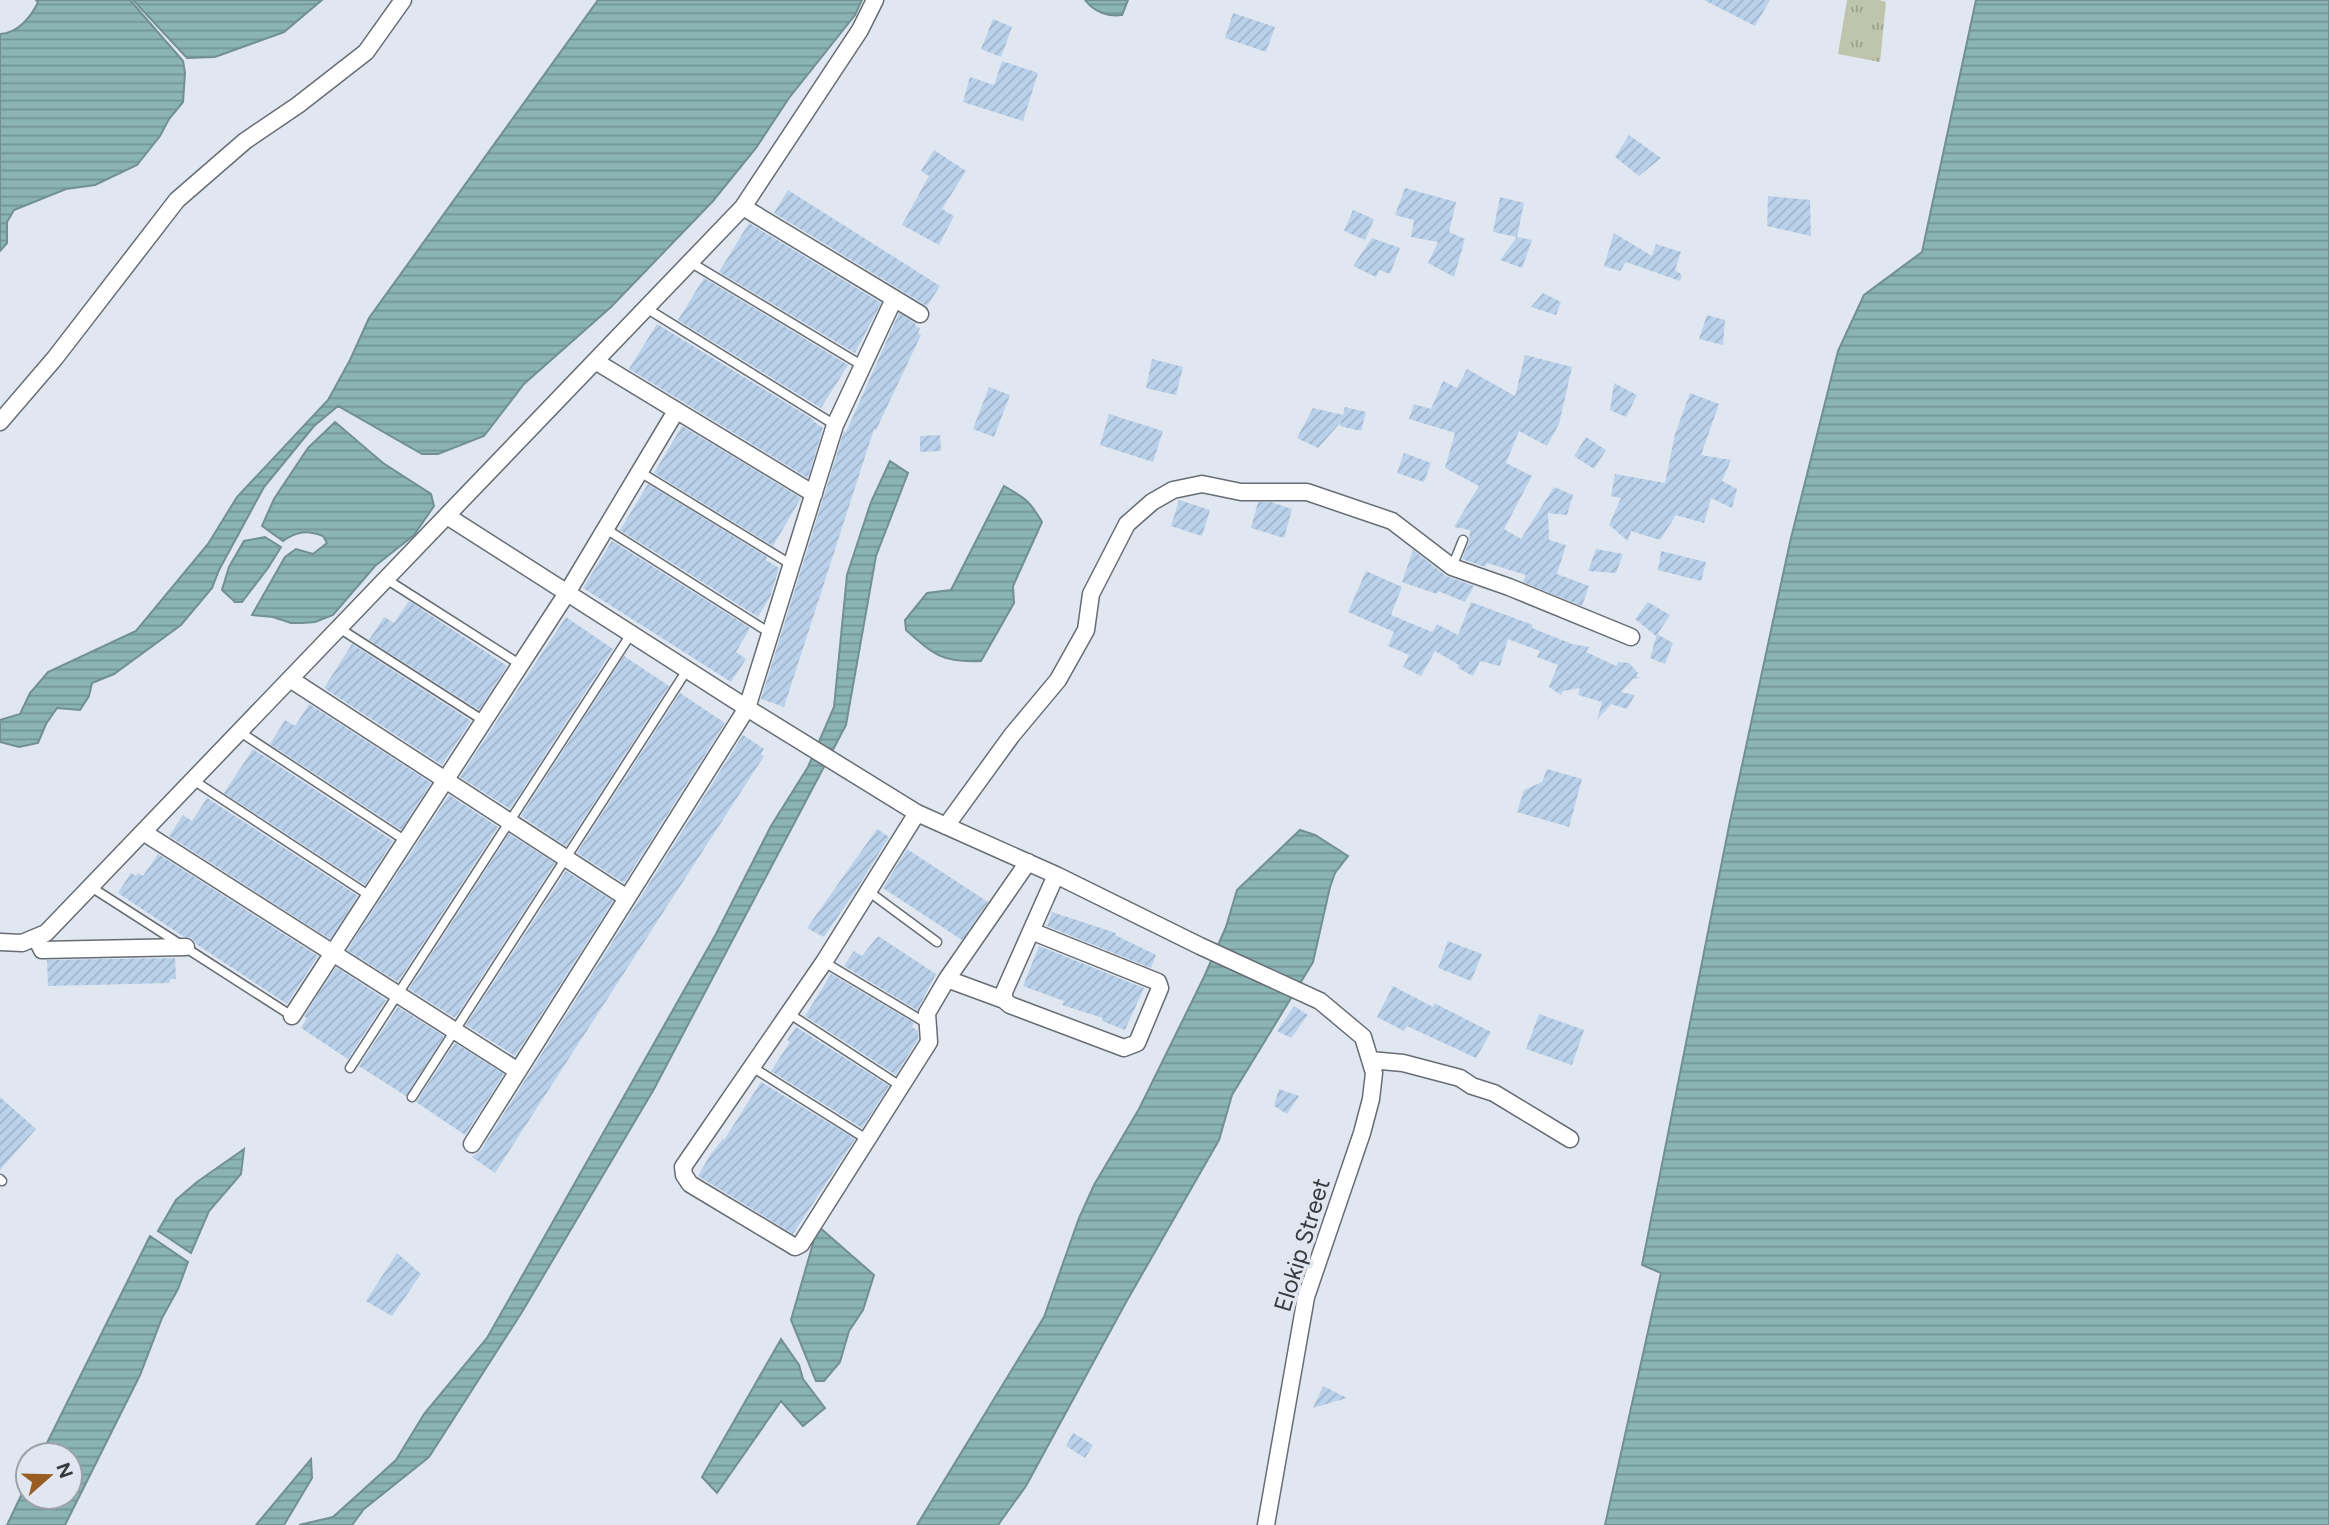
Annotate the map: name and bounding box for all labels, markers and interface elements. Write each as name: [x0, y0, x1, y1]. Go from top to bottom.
street label: Elokip Street: [1267, 1175, 1336, 1315]
north arrow: [14, 1441, 84, 1511]
text: N: [51, 1460, 78, 1481]

